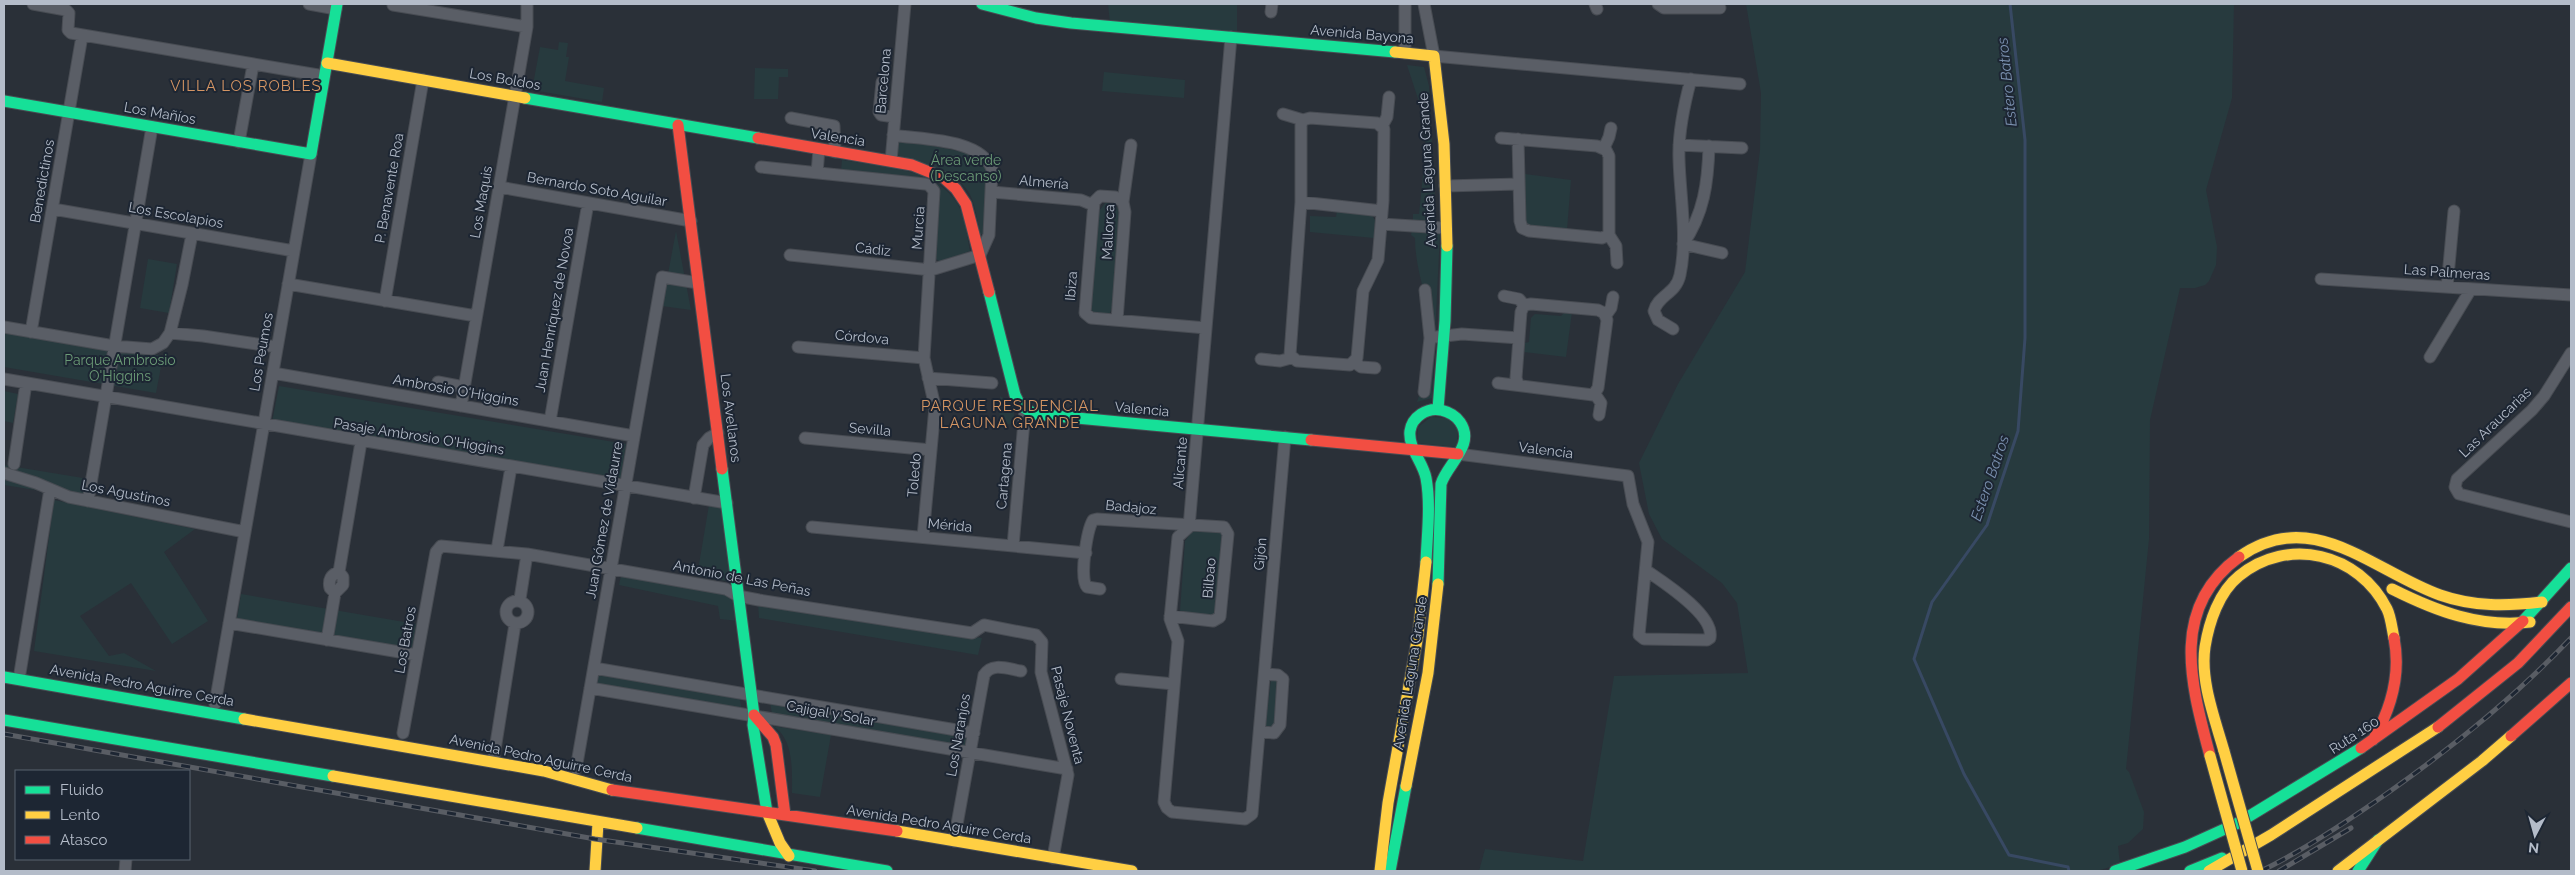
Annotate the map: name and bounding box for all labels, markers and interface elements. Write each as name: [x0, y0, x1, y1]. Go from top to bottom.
street label: Avenida Bayona: [1310, 22, 1414, 46]
water label: Estero Batros: [1993, 37, 2021, 127]
street label: Barcelona: [872, 48, 894, 114]
street label: Los Boldos: [468, 65, 542, 93]
district label: VILLA LOS ROBLES: [170, 77, 322, 95]
street label: Avenida Laguna Grande: [1415, 92, 1439, 248]
street label: Los Mañíos: [123, 99, 197, 127]
street label: Valencia: [810, 125, 866, 149]
street label: P. Benavente Roa: [371, 132, 407, 244]
street label: Benedictinos: [27, 138, 57, 224]
park label: Área verde (Descanso): [931, 151, 1002, 184]
street label: Los Maquis: [467, 164, 495, 239]
street label: Bernardo Soto Aguilar: [526, 169, 668, 209]
street label: Almería: [1018, 172, 1070, 192]
street label: Los Escolapios: [127, 199, 225, 231]
street label: Mallorca: [1099, 204, 1117, 260]
street label: Murcia: [908, 206, 928, 250]
street label: Juan Henríquez de Novoa: [532, 226, 576, 394]
street label: Cádiz: [854, 239, 892, 259]
street label: Las Palmeras: [2403, 261, 2491, 283]
street label: Ibiza: [1062, 271, 1080, 301]
street label: Los Peumos: [246, 311, 276, 393]
street label: Córdova: [834, 327, 890, 347]
park label: Parque Ambrosio O'Higgins: [64, 352, 176, 384]
street label: Ambrosio O'Higgins: [392, 371, 520, 409]
street label: Los Avellanos: [718, 373, 744, 463]
street label: Las Araucarias: [2456, 384, 2534, 460]
district label: PARQUE RESIDENCIAL LAGUNA GRANDE: [921, 397, 1099, 432]
street label: Valencia: [1114, 399, 1170, 419]
street label: Pasaje Ambrosio O'Higgins: [332, 415, 506, 457]
street label: Sevilla: [848, 419, 892, 439]
water label: Estero Batros: [1967, 433, 2013, 523]
street label: Alicante: [1170, 436, 1190, 490]
street label: Valencia: [1518, 439, 1574, 461]
street label: Juan Gómez de Vidaurre: [582, 440, 626, 600]
street label: Cartagena: [993, 442, 1015, 510]
street label: Toledo: [904, 452, 924, 498]
street label: Los Agustinos: [80, 477, 172, 510]
street label: Badajoz: [1105, 497, 1157, 517]
street label: Mérida: [927, 515, 973, 535]
street label: Gijón: [1251, 537, 1269, 571]
street label: Antonio de Las Peñas: [672, 557, 812, 599]
street label: Bilbao: [1199, 557, 1219, 599]
street label: Avenida Laguna Grande: [1390, 595, 1430, 751]
street label: Los Batros: [391, 605, 419, 675]
street label: Avenida Pedro Aguirre Cerda: [49, 661, 235, 709]
street label: Pasaje Noventa: [1048, 664, 1088, 766]
street label: Los Naranjos: [943, 692, 973, 778]
street label: Cajigal y Solar: [785, 697, 877, 729]
street label: Ruta 160: [2326, 713, 2382, 757]
street label: Avenida Pedro Aguirre Cerda: [448, 731, 634, 785]
legend: [15, 770, 190, 860]
text: Fluido: [60, 781, 103, 799]
street label: Avenida Pedro Aguirre Cerda: [846, 801, 1032, 847]
text: Lento: [60, 806, 100, 824]
north arrow: [2510, 810, 2560, 860]
text: Atasco: [60, 831, 107, 849]
text: N: [2527, 839, 2540, 856]

